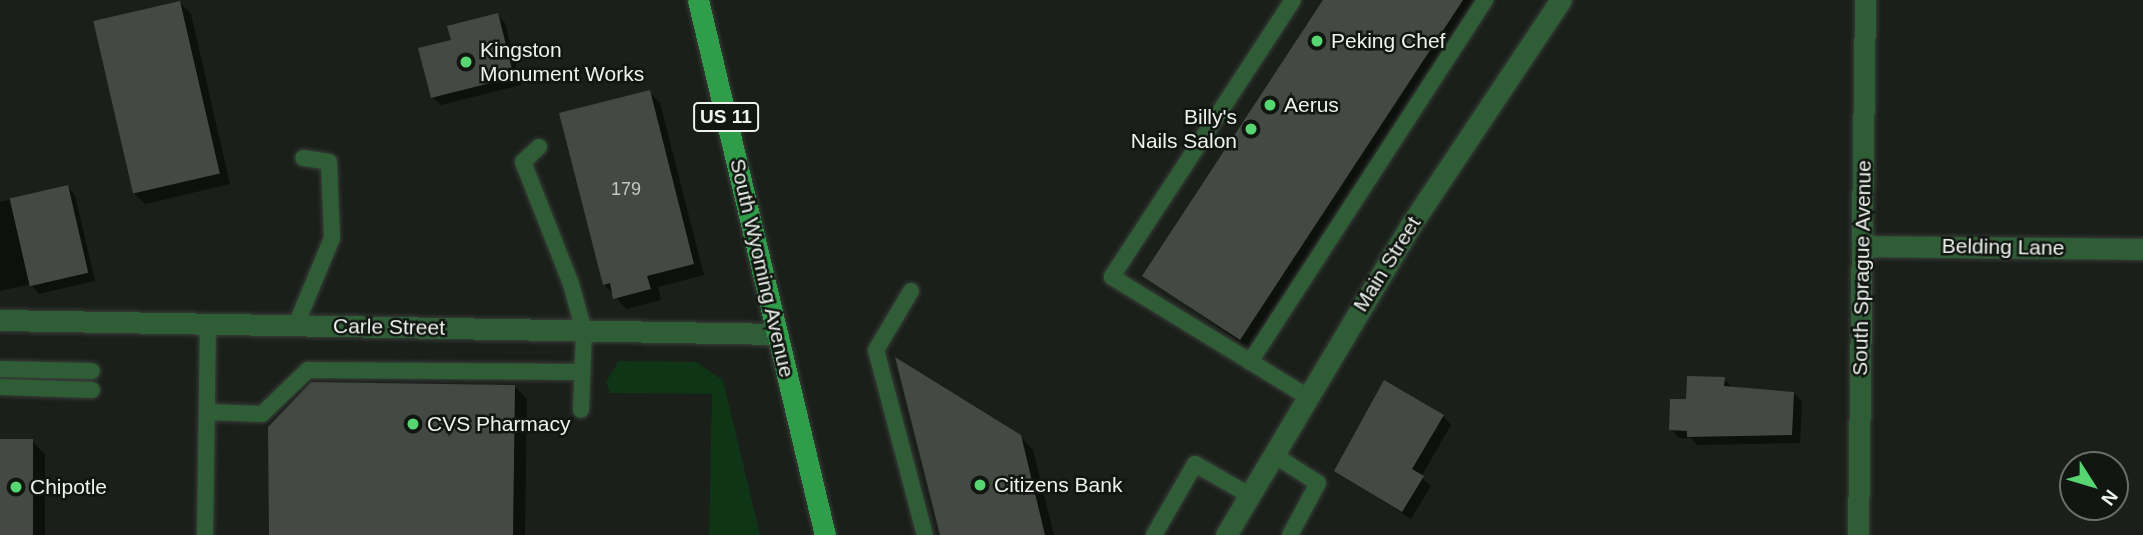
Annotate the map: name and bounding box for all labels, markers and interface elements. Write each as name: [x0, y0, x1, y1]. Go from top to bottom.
place label: Peking Chef: [1331, 28, 1445, 54]
marker: Peking Chef: [1309, 33, 1325, 49]
place label: Kingston Monument Works: [480, 37, 644, 87]
marker: Kingston Monument Works: [458, 54, 474, 70]
place label: Aerus: [1284, 92, 1339, 118]
marker: Aerus: [1262, 97, 1278, 113]
road number: US 11: [693, 102, 759, 132]
place label: Billy's Nails Salon: [1131, 104, 1237, 154]
marker: Billy's Nails Salon: [1243, 121, 1259, 137]
street label: South Wyoming Avenue: [724, 156, 800, 380]
street label: South Sprague Avenue: [1848, 159, 1876, 377]
house number: 179: [611, 178, 641, 200]
street label: Main Street: [1348, 212, 1426, 316]
street label: Belding Lane: [1941, 233, 2065, 261]
street label: Carle Street: [333, 313, 445, 341]
place label: CVS Pharmacy: [427, 411, 571, 437]
marker: CVS Pharmacy: [405, 416, 421, 432]
north arrow: [2059, 451, 2129, 521]
place label: Citizens Bank: [994, 472, 1122, 498]
place label: Chipotle: [30, 474, 107, 500]
marker: Citizens Bank: [972, 477, 988, 493]
marker: Chipotle: [8, 479, 24, 495]
text: N: [2097, 486, 2122, 510]

